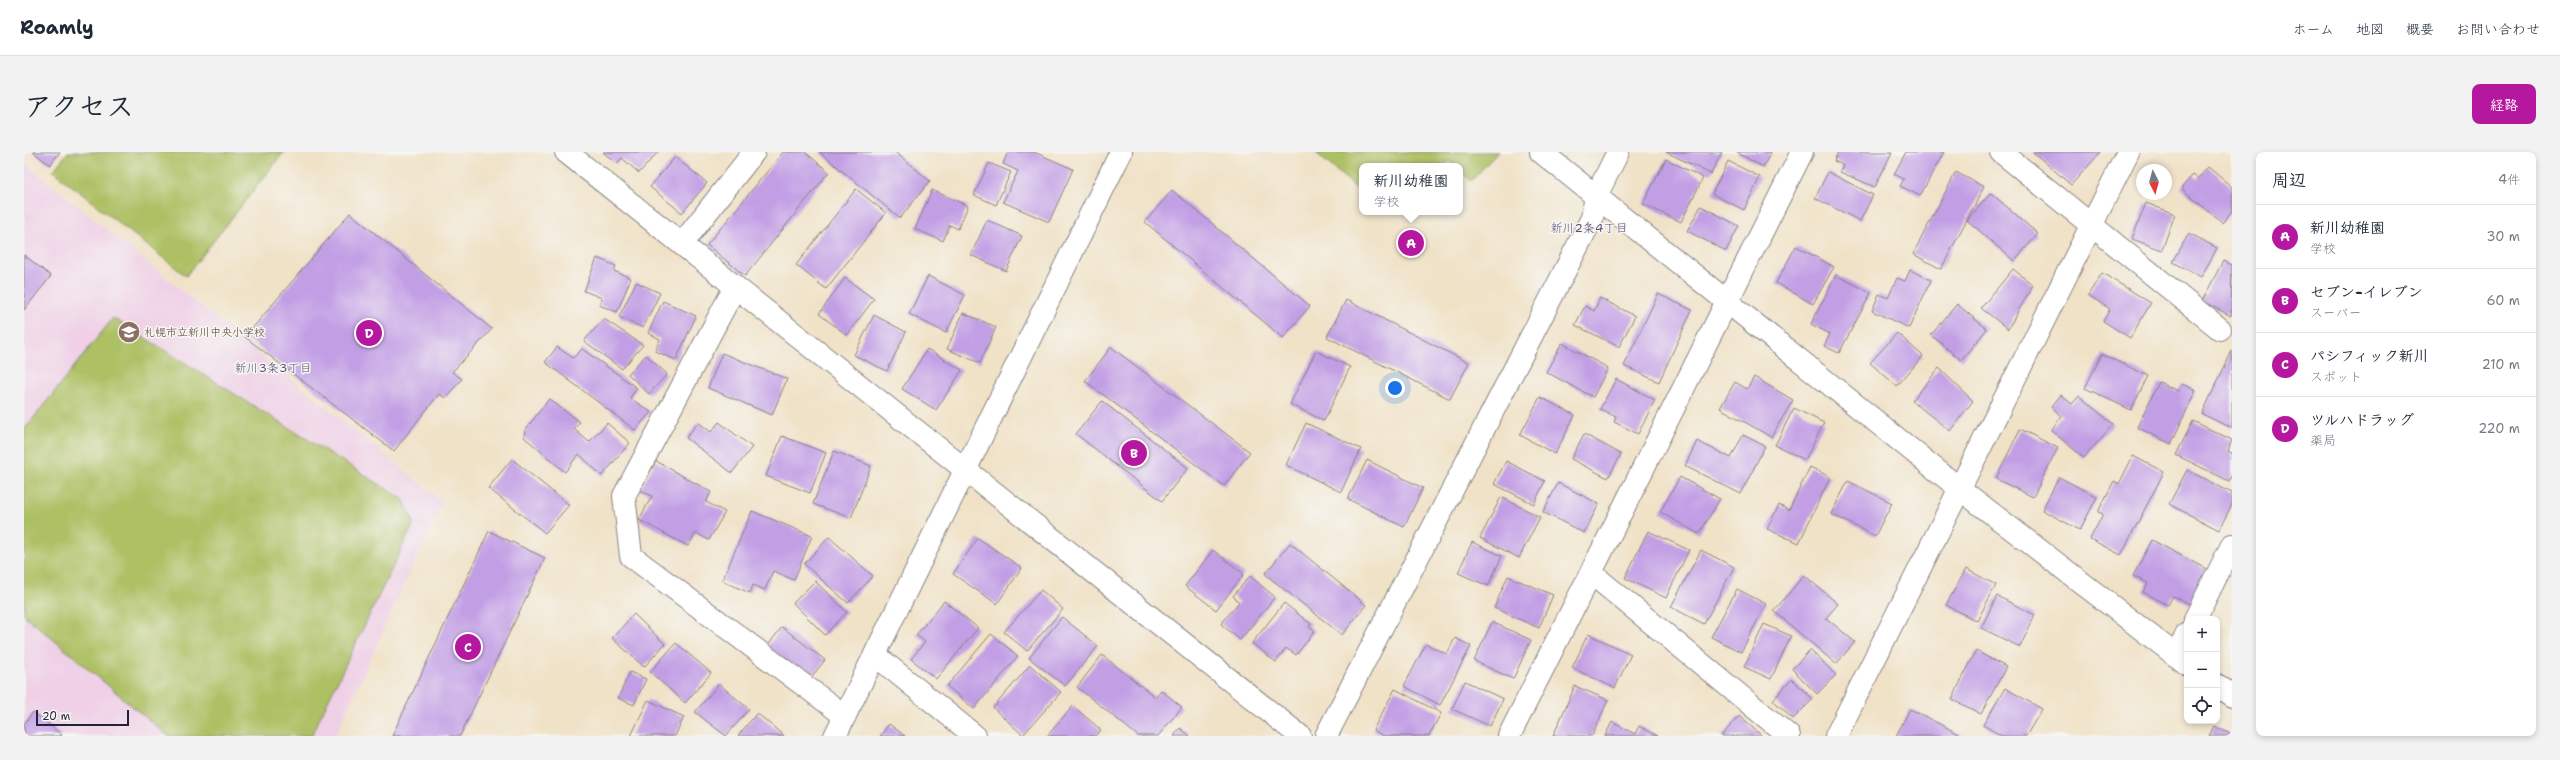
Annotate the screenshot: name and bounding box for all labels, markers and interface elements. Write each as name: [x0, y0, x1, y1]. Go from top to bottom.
text: Roamly: [20, 15, 94, 40]
text: ホーム: [2293, 20, 2334, 38]
text: 地図: [2356, 20, 2384, 38]
text: 概要: [2406, 20, 2434, 38]
text: お問い合わせ: [2456, 20, 2540, 38]
button: 経路: [2472, 84, 2536, 124]
text: アクセス: [24, 87, 134, 125]
popup: [1359, 163, 1463, 215]
north arrow: [2136, 164, 2172, 200]
text: 周辺: [2272, 169, 2306, 191]
text: 新川幼稚園: [1373, 171, 1449, 191]
text: 4件: [2498, 171, 2520, 188]
text: 学校: [1373, 193, 1400, 210]
text: 新川幼稚園: [2310, 218, 2385, 238]
district label: 新川2条4丁目: [1551, 220, 1627, 236]
pin: A: [1398, 228, 1424, 258]
text: A: [2280, 228, 2290, 245]
text: 30 m: [2486, 228, 2520, 245]
text: 学校: [2310, 240, 2336, 257]
text: セブン-イレブン: [2310, 282, 2423, 302]
text: B: [2281, 292, 2289, 309]
text: 60 m: [2487, 292, 2520, 309]
text: スーパー: [2310, 304, 2361, 321]
pin: D: [356, 318, 382, 348]
school or university icon: 札幌市立新川中央小学校: [116, 319, 142, 345]
place label: 札幌市立新川中央小学校: [144, 325, 265, 340]
text: パシフィック新川: [2310, 346, 2429, 366]
text: C: [2281, 356, 2289, 373]
text: 210 m: [2482, 356, 2520, 373]
district label: 新川3条3丁目: [235, 360, 311, 376]
text: スポット: [2310, 368, 2362, 385]
your location: [1385, 378, 1405, 398]
text: ツルハドラッグ: [2310, 410, 2414, 430]
text: D: [2280, 420, 2290, 437]
text: 220 m: [2478, 420, 2520, 437]
text: 薬局: [2310, 432, 2336, 449]
pin: B: [1121, 438, 1147, 468]
map controls: [2184, 616, 2220, 724]
button: +: [2184, 616, 2220, 652]
pin: C: [455, 632, 481, 662]
button: −: [2184, 652, 2220, 688]
button: locate: [2184, 688, 2220, 724]
scale bar: [36, 708, 129, 727]
text: 20 m: [42, 709, 70, 724]

